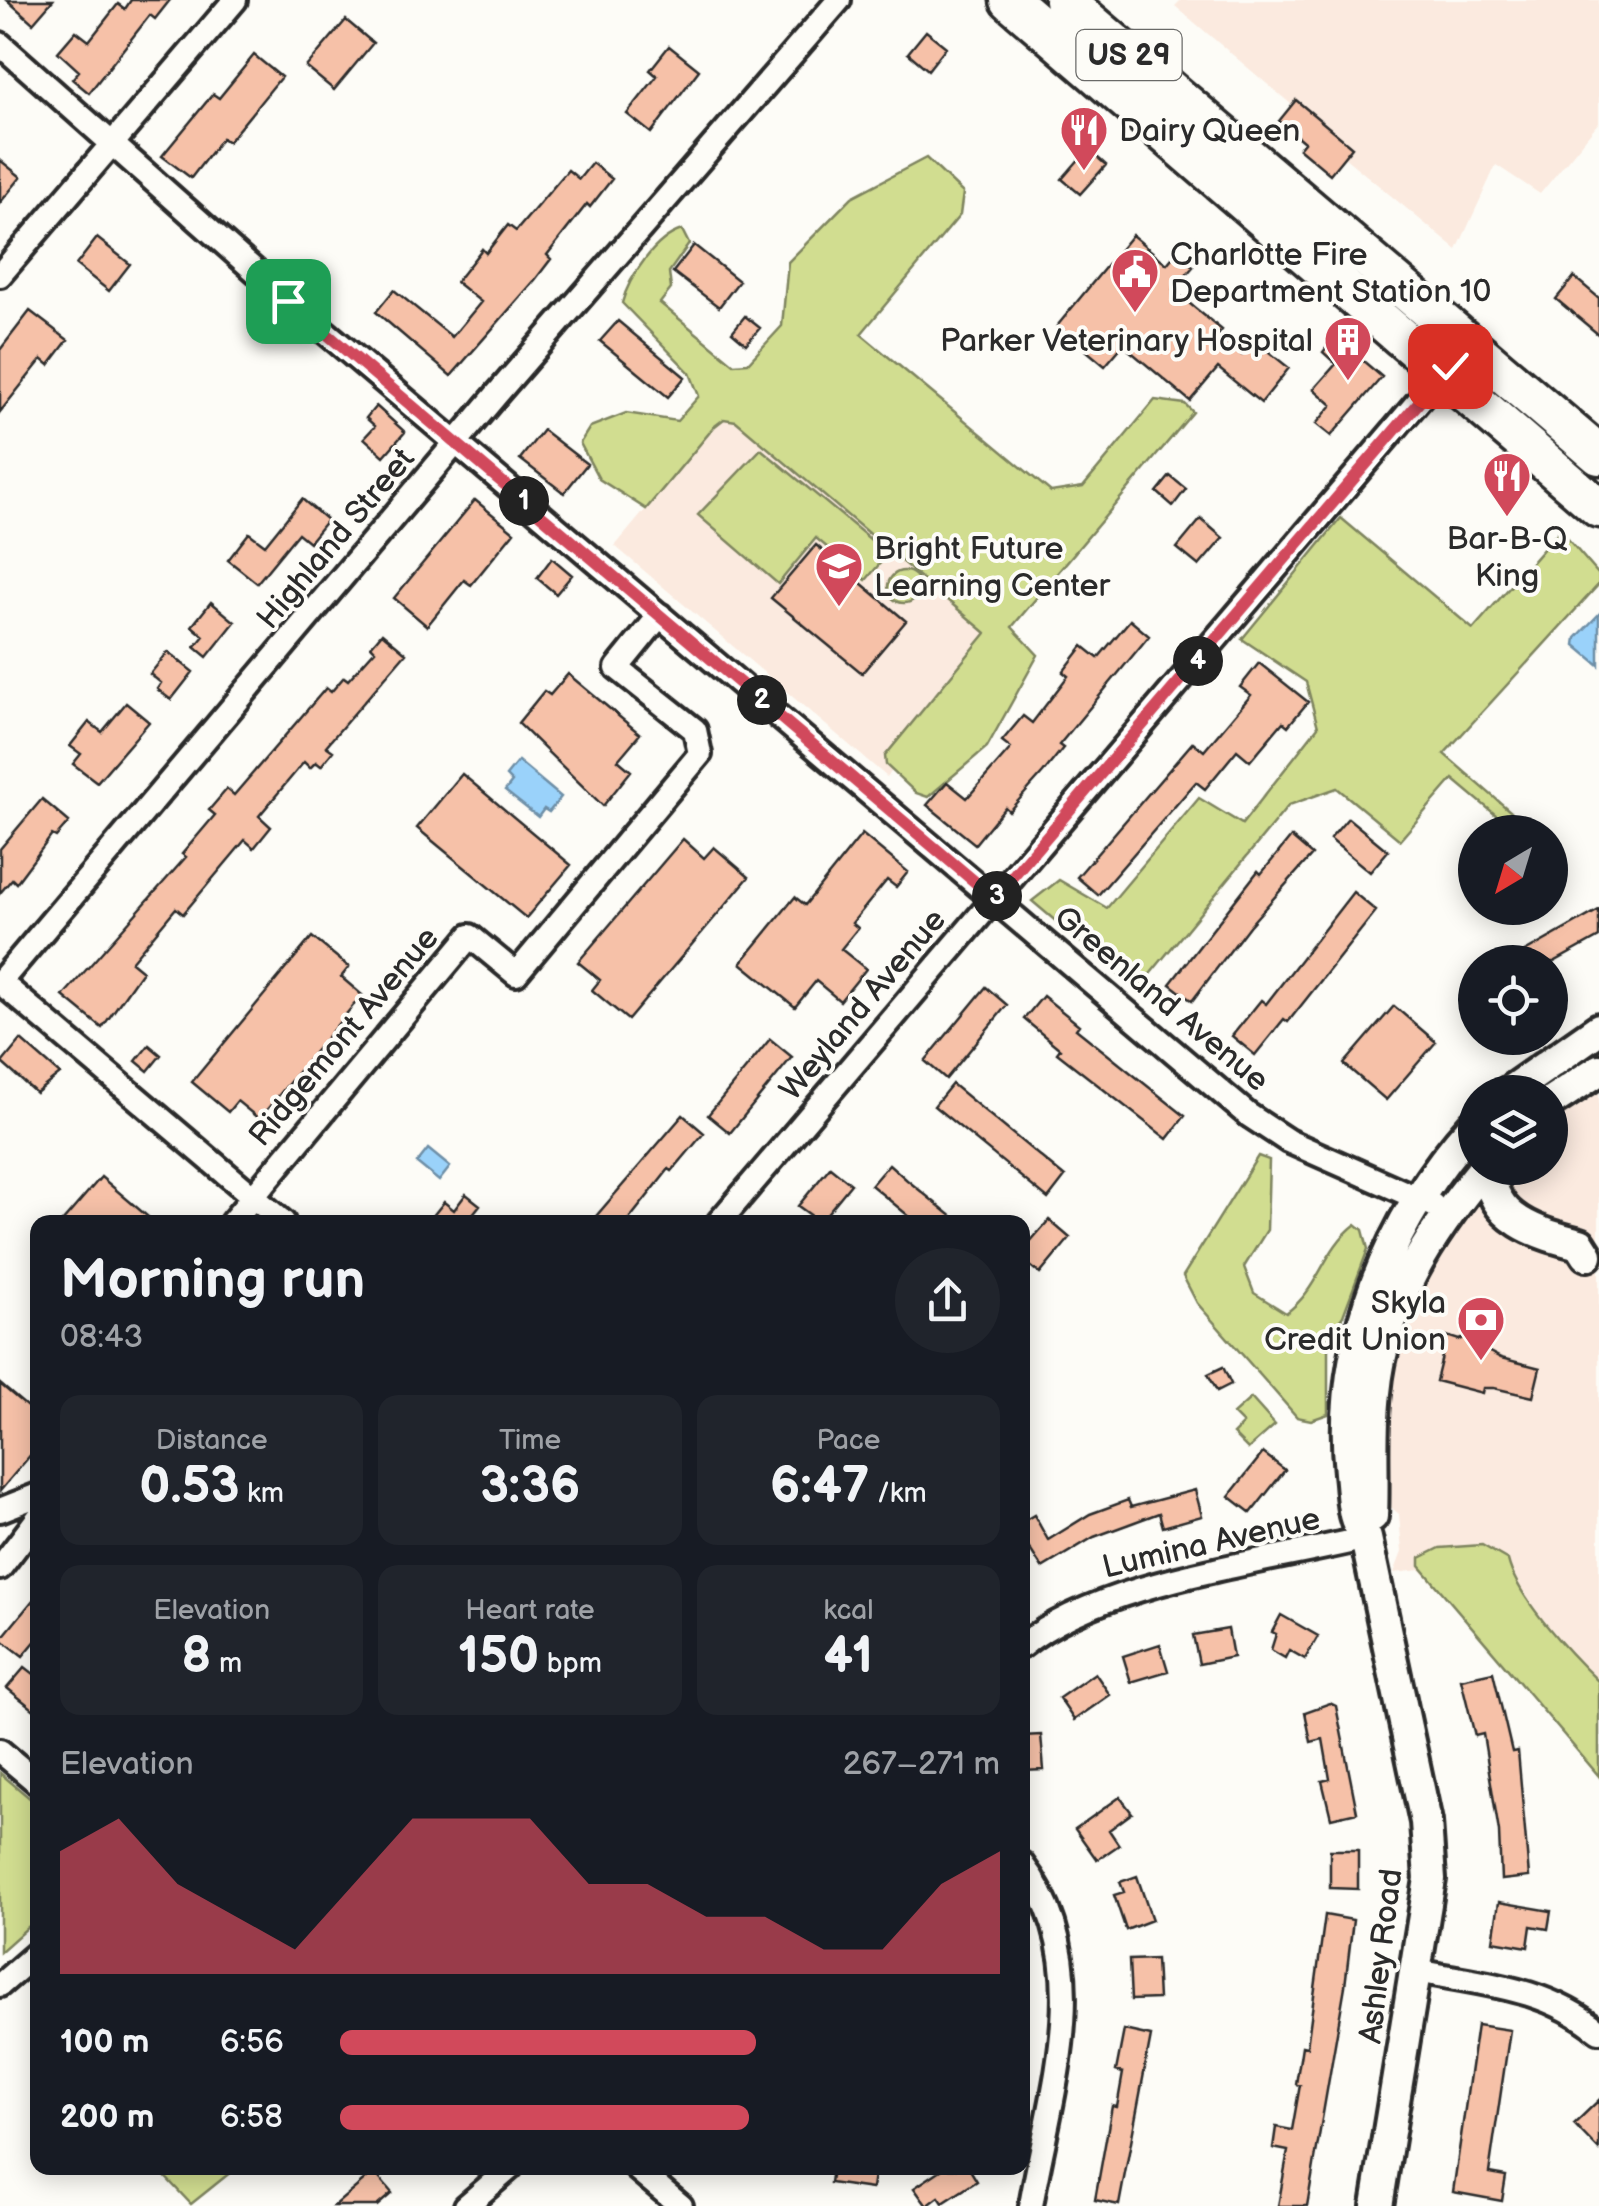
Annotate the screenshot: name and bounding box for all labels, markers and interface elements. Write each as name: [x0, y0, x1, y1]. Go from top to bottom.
road number: US 29: [1076, 30, 1182, 80]
restaurant icon: Dairy Queen: [1058, 104, 1110, 172]
place label: Dairy Queen: [1119, 112, 1300, 151]
place label: Charlotte Fire Department Station 10: [1170, 236, 1491, 312]
public building icon: Charlotte Fire Department Station 10: [1109, 246, 1161, 314]
pin: [246, 259, 331, 344]
icon: arrive: [261, 274, 316, 329]
building icon: Parker Veterinary Hospital: [1322, 314, 1374, 382]
place label: Parker Veterinary Hospital: [940, 322, 1313, 361]
pin: [1408, 324, 1493, 409]
icon: check: [1423, 339, 1478, 394]
street label: Highland Street: [249, 440, 423, 637]
restaurant icon: Bar-B-Q King: [1481, 450, 1533, 518]
pin: 1: [499, 476, 549, 526]
text: 1: [518, 484, 530, 517]
place label: Bar-B-Q King: [1447, 520, 1568, 596]
place label: Bright Future Learning Center: [874, 530, 1110, 606]
school or university icon: Bright Future Learning Center: [813, 540, 865, 608]
pin: 4: [1173, 636, 1223, 686]
text: 4: [1190, 644, 1206, 677]
pin: 2: [737, 675, 787, 725]
text: 2: [754, 683, 770, 716]
north arrow: [1458, 815, 1568, 925]
map controls: [1458, 815, 1568, 1185]
pin: 3: [972, 871, 1022, 921]
text: 3: [989, 879, 1005, 912]
street label: Greenland Avenue: [1046, 898, 1276, 1100]
street label: Weyland Avenue: [772, 901, 955, 1109]
street label: Ridgemont Avenue: [241, 919, 447, 1155]
button: locate: [1458, 945, 1568, 1055]
button: layers: [1458, 1075, 1568, 1185]
text: Morning run: [60, 1247, 365, 1314]
button: share: [895, 1248, 1000, 1353]
place label: Skyla Credit Union: [1264, 1284, 1446, 1360]
bank icon: Skyla Credit Union: [1455, 1294, 1507, 1362]
text: 08:43: [60, 1318, 143, 1357]
text: Distance: [156, 1424, 268, 1457]
text: Time: [499, 1424, 561, 1457]
text: Pace: [816, 1424, 880, 1457]
text: 0.53: [139, 1457, 240, 1517]
text: 3:36: [480, 1457, 580, 1517]
text: 6:47: [770, 1457, 869, 1517]
text: km: [240, 1477, 284, 1510]
text: /km: [869, 1477, 927, 1510]
street label: Lumina Avenue: [1099, 1499, 1324, 1587]
text: Elevation: [153, 1594, 270, 1627]
text: Heart rate: [465, 1594, 595, 1627]
text: kcal: [823, 1594, 873, 1627]
text: 8: [181, 1627, 211, 1687]
text: 150: [458, 1627, 539, 1687]
text: 41: [824, 1627, 873, 1687]
text: m: [211, 1647, 242, 1680]
text: bpm: [539, 1647, 602, 1680]
text: Elevation: [60, 1745, 193, 1784]
text: 267–271 m: [843, 1745, 1000, 1784]
street label: Ashley Road: [1351, 1867, 1412, 2046]
text: 100 m: [60, 2023, 149, 2062]
text: 6:56: [220, 2023, 284, 2062]
text: 200 m: [60, 2098, 154, 2137]
text: 6:58: [220, 2098, 283, 2137]

